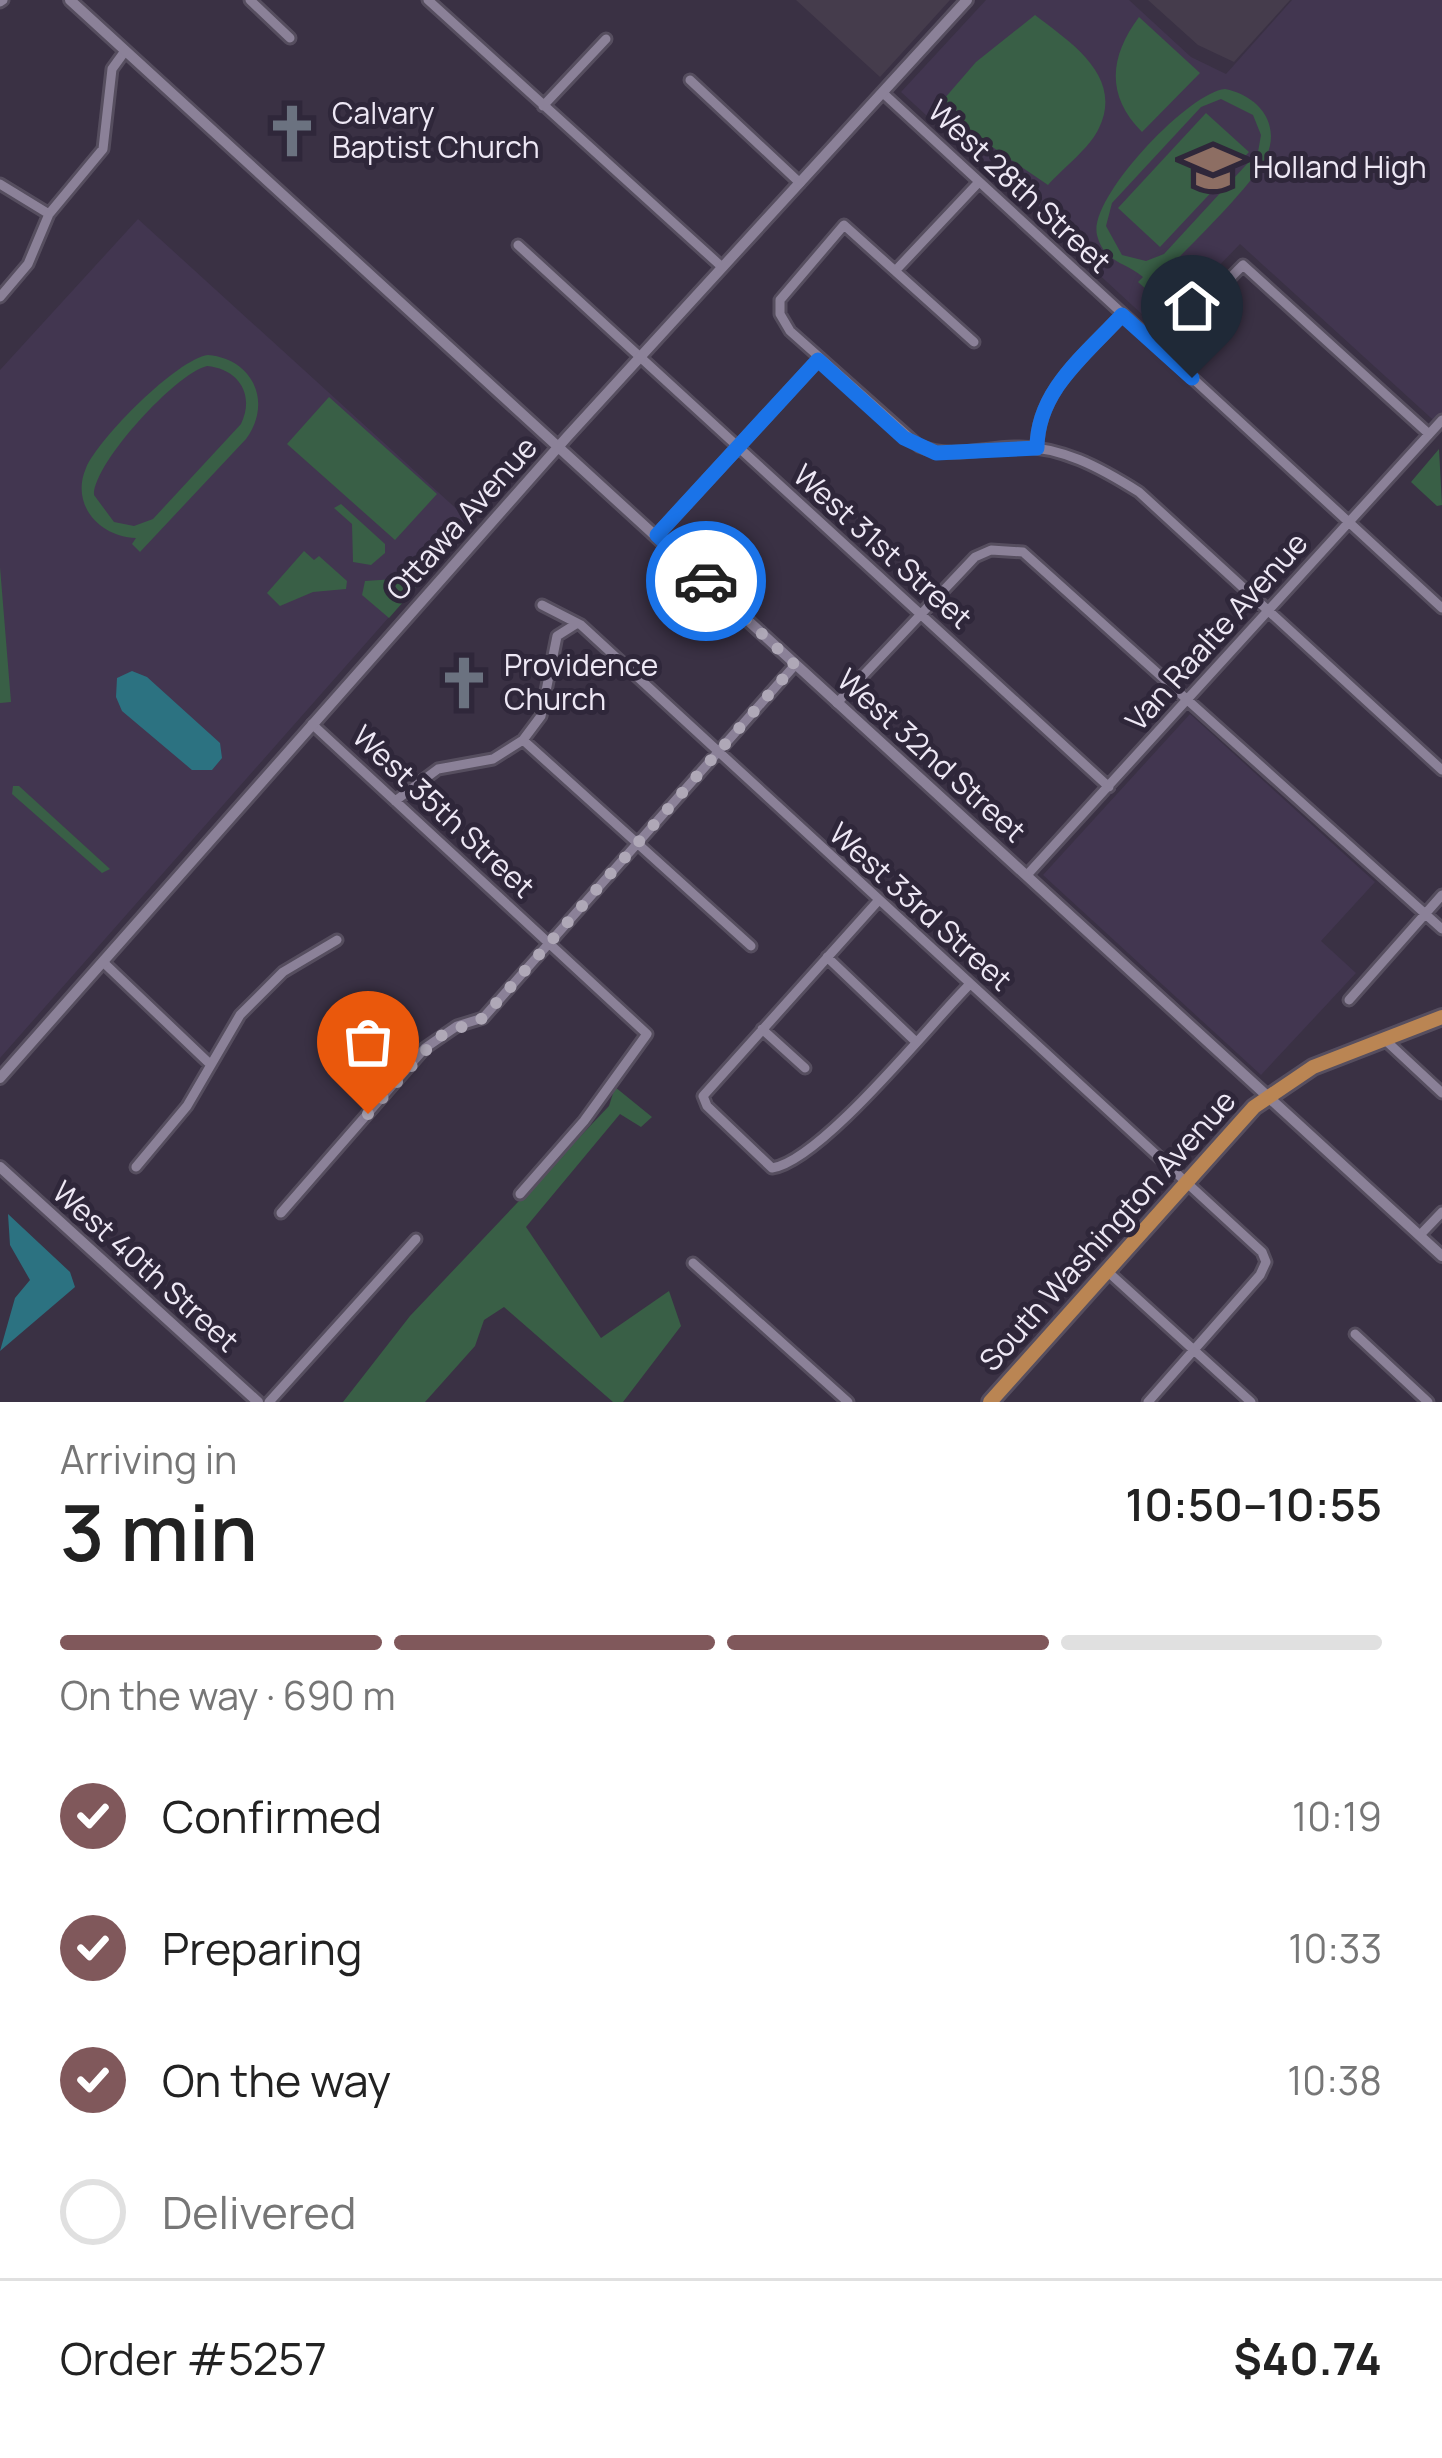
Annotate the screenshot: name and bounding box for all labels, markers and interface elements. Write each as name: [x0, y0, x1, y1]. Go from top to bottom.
street label: West 28th Street: [920, 90, 1120, 281]
place label: Calvary Baptist Church: [332, 92, 540, 167]
church icon: Calvary Baptist Church: [263, 102, 321, 160]
school or university icon: Holland High: [1184, 139, 1242, 197]
place label: Holland High: [1253, 146, 1427, 187]
pin: [1141, 255, 1243, 378]
icon: home: [1159, 273, 1225, 339]
street label: Ottawa Avenue: [376, 427, 546, 609]
street label: West 31st Street: [785, 454, 981, 637]
courier: [646, 521, 766, 641]
street label: Van Raalte Avenue: [1116, 523, 1316, 739]
icon: car: [673, 548, 739, 614]
place label: Providence Church: [504, 644, 658, 719]
church icon: Providence Church: [435, 654, 493, 712]
street label: West 32nd Street: [829, 659, 1035, 851]
street label: West 35th Street: [344, 716, 544, 906]
street label: West 33rd Street: [821, 813, 1021, 999]
pin: [317, 991, 419, 1114]
icon: bag: [335, 1009, 401, 1075]
street label: South Washington Avenue: [969, 1081, 1244, 1379]
street label: West 40th Street: [44, 1171, 248, 1361]
text: Arriving in: [60, 1432, 237, 1486]
text: 10:50–10:55: [1125, 1473, 1382, 1535]
text: 3 min: [60, 1478, 258, 1584]
text: On the way · 690 m: [60, 1668, 396, 1722]
icon: check: [60, 1783, 126, 1849]
text: Confirmed: [162, 1785, 382, 1847]
text: 10:19: [1292, 1789, 1382, 1843]
icon: check: [60, 1915, 126, 1981]
text: Preparing: [162, 1917, 362, 1979]
text: 10:33: [1288, 1921, 1382, 1975]
icon: check: [60, 2047, 126, 2113]
text: On the way: [162, 2049, 391, 2111]
text: 10:38: [1287, 2053, 1382, 2107]
text: Delivered: [162, 2181, 357, 2243]
text: Order #5257: [60, 2327, 327, 2389]
text: $40.74: [1233, 2327, 1382, 2389]

